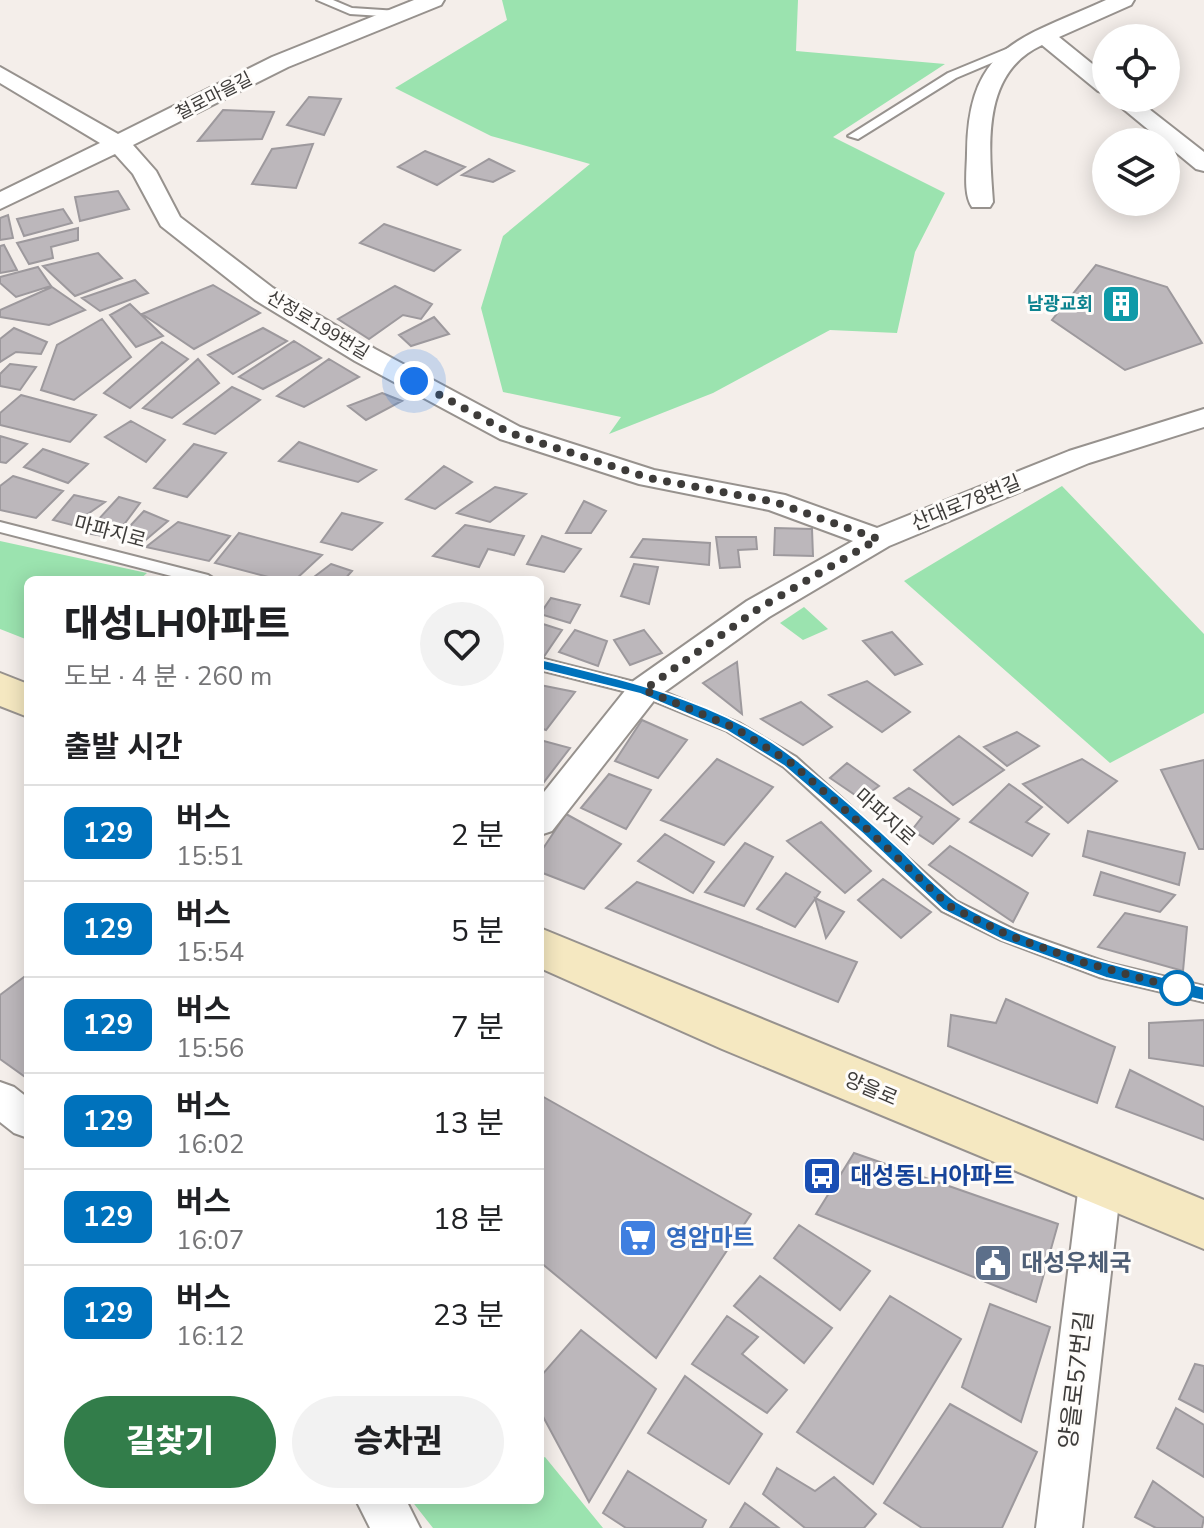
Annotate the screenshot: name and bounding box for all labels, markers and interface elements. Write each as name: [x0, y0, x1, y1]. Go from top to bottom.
map controls: [1092, 24, 1180, 216]
button: locate: [1092, 24, 1180, 112]
street label: 철로마을길: [172, 67, 256, 125]
button: layers: [1092, 128, 1180, 216]
building icon: 남광교회: [1100, 283, 1142, 325]
street label: 산정로199번길: [262, 285, 374, 365]
place label: 남광교회: [1027, 292, 1093, 316]
your location: [394, 361, 434, 401]
street label: 산대로78번길: [907, 469, 1025, 537]
street label: 마파지로: [71, 509, 149, 555]
text: 대성LH아파트: [64, 599, 290, 650]
button: heart: [420, 602, 504, 686]
text: 도보 · 4 분 · 260 m: [64, 659, 272, 694]
text: 출발 시간: [64, 727, 183, 768]
street label: 마파지로: [849, 782, 921, 852]
text: 버스: [176, 798, 231, 839]
text: 129: [83, 814, 133, 852]
text: 2 분: [451, 815, 504, 856]
text: 15:51: [176, 839, 244, 874]
text: 버스: [176, 894, 231, 935]
text: 129: [83, 910, 133, 948]
text: 5 분: [451, 911, 504, 952]
text: 15:54: [176, 935, 244, 970]
unlabelled marker: [1160, 971, 1194, 1005]
text: 버스: [176, 990, 231, 1031]
text: 129: [83, 1006, 133, 1044]
text: 7 분: [451, 1007, 504, 1048]
text: 15:56: [176, 1031, 244, 1066]
street label: 양을로: [840, 1066, 902, 1112]
text: 버스: [176, 1086, 231, 1127]
text: 129: [83, 1102, 133, 1140]
text: 13 분: [433, 1103, 504, 1144]
text: 16:02: [176, 1127, 244, 1162]
bus stop icon: 대성동LH아파트: [801, 1155, 843, 1197]
place label: 대성동LH아파트: [850, 1160, 1015, 1192]
text: 버스: [176, 1182, 231, 1223]
text: 129: [83, 1198, 133, 1236]
text: 18 분: [433, 1199, 504, 1240]
supermarket icon: 영암마트: [617, 1217, 659, 1259]
place label: 영암마트: [666, 1222, 754, 1254]
text: 16:07: [176, 1223, 244, 1258]
public building icon: 대성우체국: [972, 1242, 1014, 1284]
place label: 대성우체국: [1021, 1247, 1131, 1279]
text: 버스: [176, 1278, 231, 1319]
text: 129: [83, 1294, 133, 1332]
text: 23 분: [433, 1295, 504, 1336]
street label: 양을로57번길: [1052, 1309, 1100, 1451]
text: 16:12: [176, 1319, 244, 1354]
button: 길찾기: [64, 1396, 276, 1488]
button: 승차권: [292, 1396, 504, 1488]

